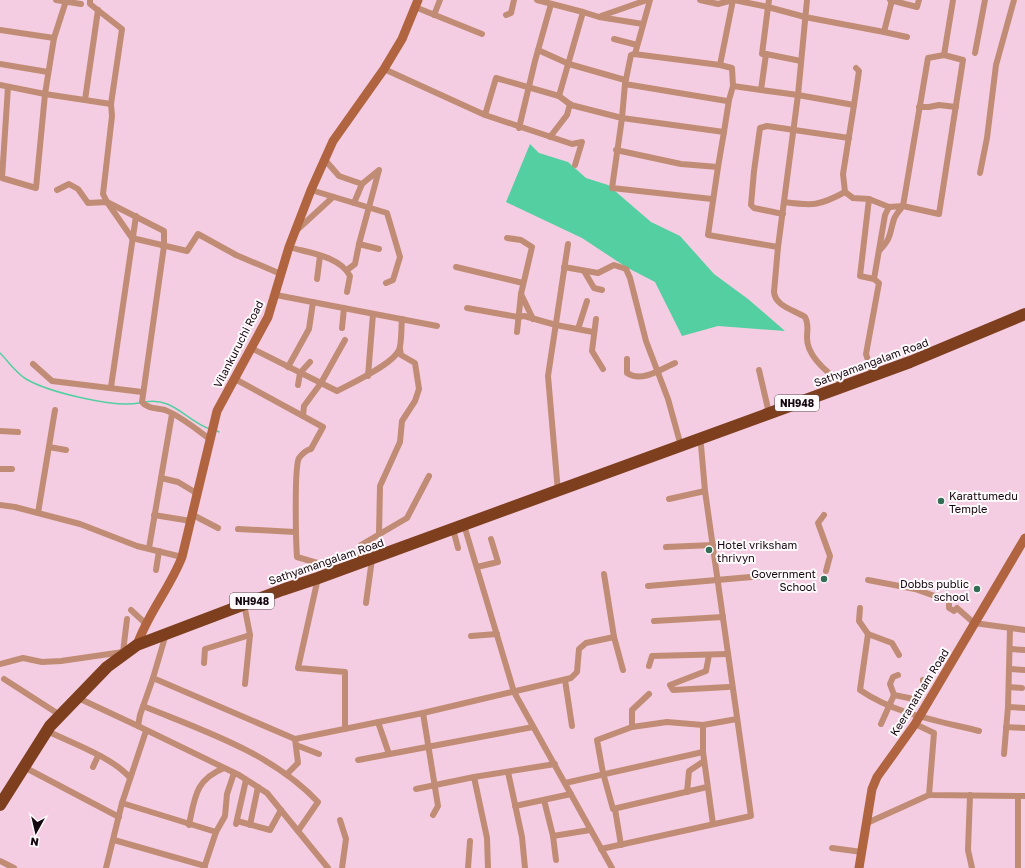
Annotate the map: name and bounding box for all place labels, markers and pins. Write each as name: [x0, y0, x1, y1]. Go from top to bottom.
place label: Karattumedu Temple: [949, 489, 1018, 515]
marker: Karattumedu Temple: [936, 496, 946, 506]
place label: Hotel vriksham thrivyn: [717, 538, 797, 564]
marker: Hotel vriksham thrivyn: [704, 545, 714, 555]
place label: Government School: [751, 567, 816, 593]
marker: Government School: [819, 574, 829, 584]
place label: Dobbs public school: [900, 577, 969, 603]
marker: Dobbs public school: [972, 584, 982, 594]

